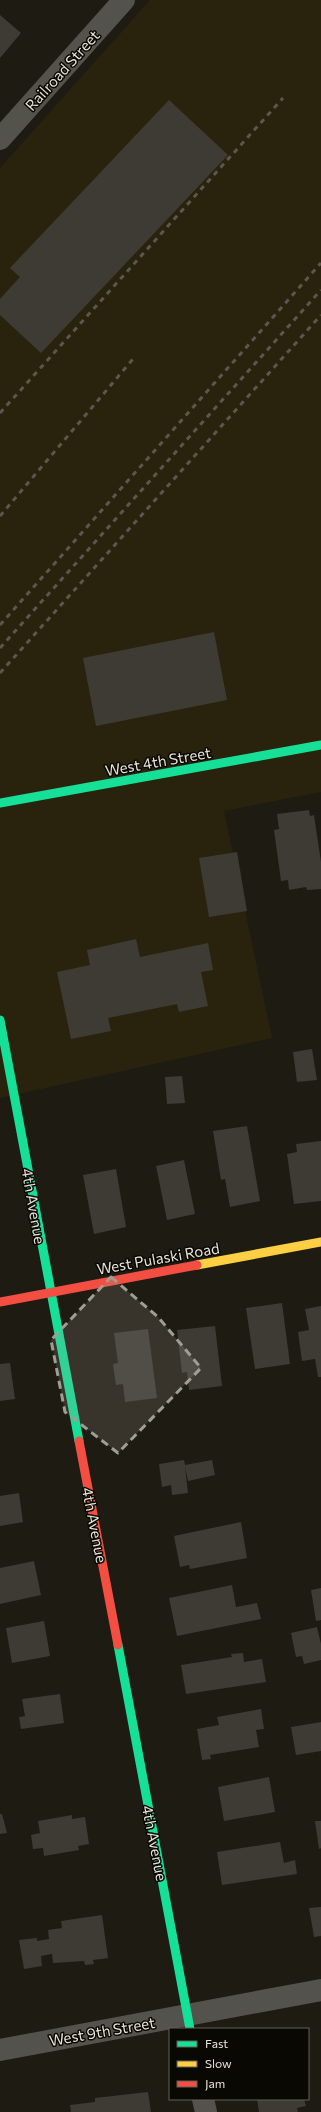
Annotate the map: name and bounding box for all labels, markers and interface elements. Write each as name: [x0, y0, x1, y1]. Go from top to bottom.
street label: Railroad Street: [21, 26, 103, 114]
street label: West 4th Street: [104, 743, 212, 779]
street label: 4th Avenue: [18, 1167, 50, 1245]
street label: West Pulaski Road: [95, 1238, 221, 1278]
street label: 4th Avenue: [79, 1486, 111, 1564]
street label: 4th Avenue: [139, 1804, 171, 1882]
street label: West 9th Street: [48, 2013, 156, 2049]
legend: [169, 2028, 309, 2100]
text: Fast: [205, 2036, 228, 2050]
text: Slow: [205, 2056, 232, 2070]
text: Jam: [205, 2076, 225, 2091]

